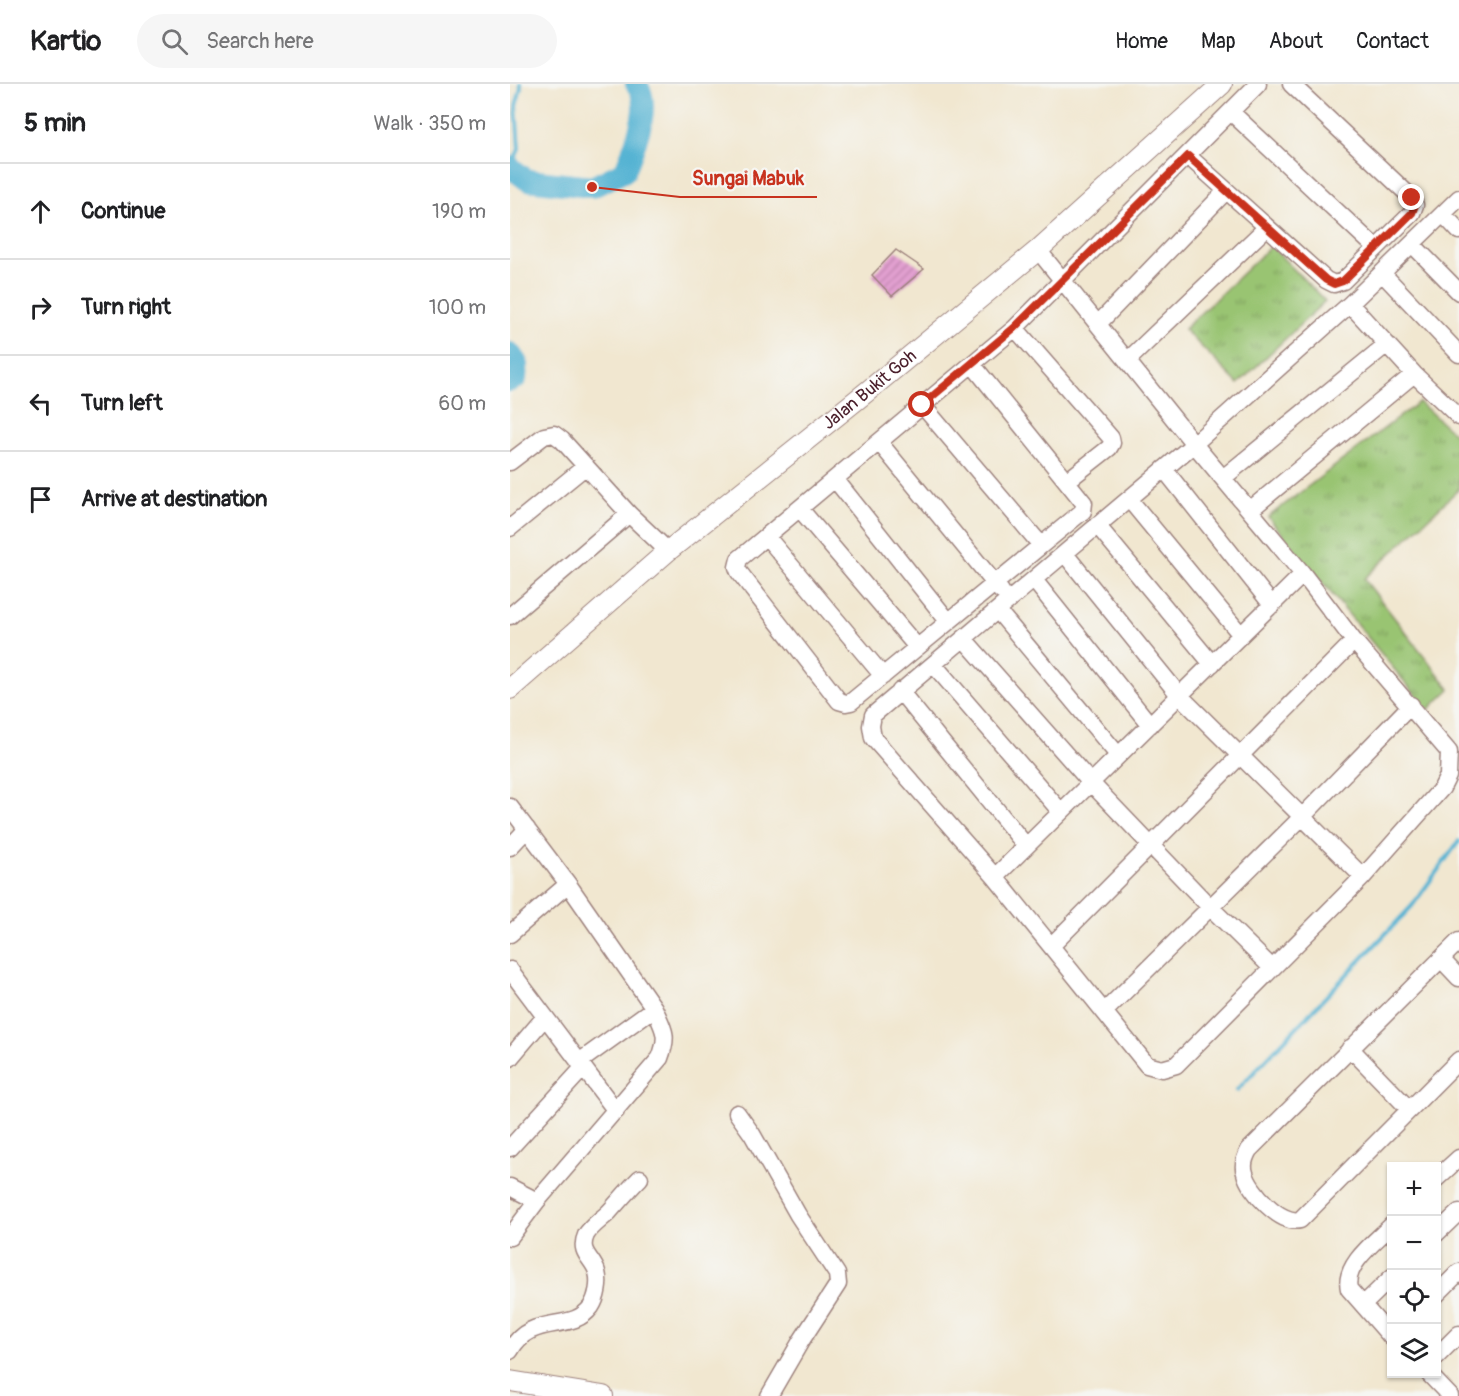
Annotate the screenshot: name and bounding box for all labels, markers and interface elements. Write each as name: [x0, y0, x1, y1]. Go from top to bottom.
search box: [137, 14, 557, 68]
text: Kartio: [30, 24, 101, 59]
icon: search: [158, 25, 191, 58]
text: Search here: [206, 27, 314, 55]
text: Home: [1115, 28, 1168, 55]
text: Map: [1201, 28, 1236, 55]
text: About: [1269, 28, 1323, 55]
text: Contact: [1356, 28, 1429, 55]
text: 5 min: [24, 107, 86, 139]
text: Walk · 350 m: [374, 111, 486, 136]
callout: Sungai Mabuk: [680, 159, 817, 197]
text: Sungai Mabuk: [692, 166, 805, 191]
route end: [1398, 184, 1424, 210]
icon: ahead: [24, 195, 57, 228]
text: Continue: [81, 197, 165, 225]
text: 190 m: [432, 199, 486, 224]
icon: right: [24, 291, 57, 324]
text: Turn right: [81, 293, 171, 321]
text: 100 m: [429, 295, 486, 320]
street label: Jalan Bukit Goh: [818, 345, 921, 435]
icon: left: [24, 387, 57, 420]
text: Turn left: [81, 389, 163, 417]
text: 60 m: [439, 391, 486, 416]
route start: [908, 391, 934, 417]
icon: arrive: [24, 483, 57, 516]
text: Arrive at destination: [81, 485, 267, 513]
map controls: [1387, 1162, 1441, 1378]
button: +: [1387, 1162, 1441, 1216]
button: −: [1387, 1216, 1441, 1270]
button: locate: [1387, 1270, 1441, 1324]
button: layers: [1387, 1324, 1441, 1378]

